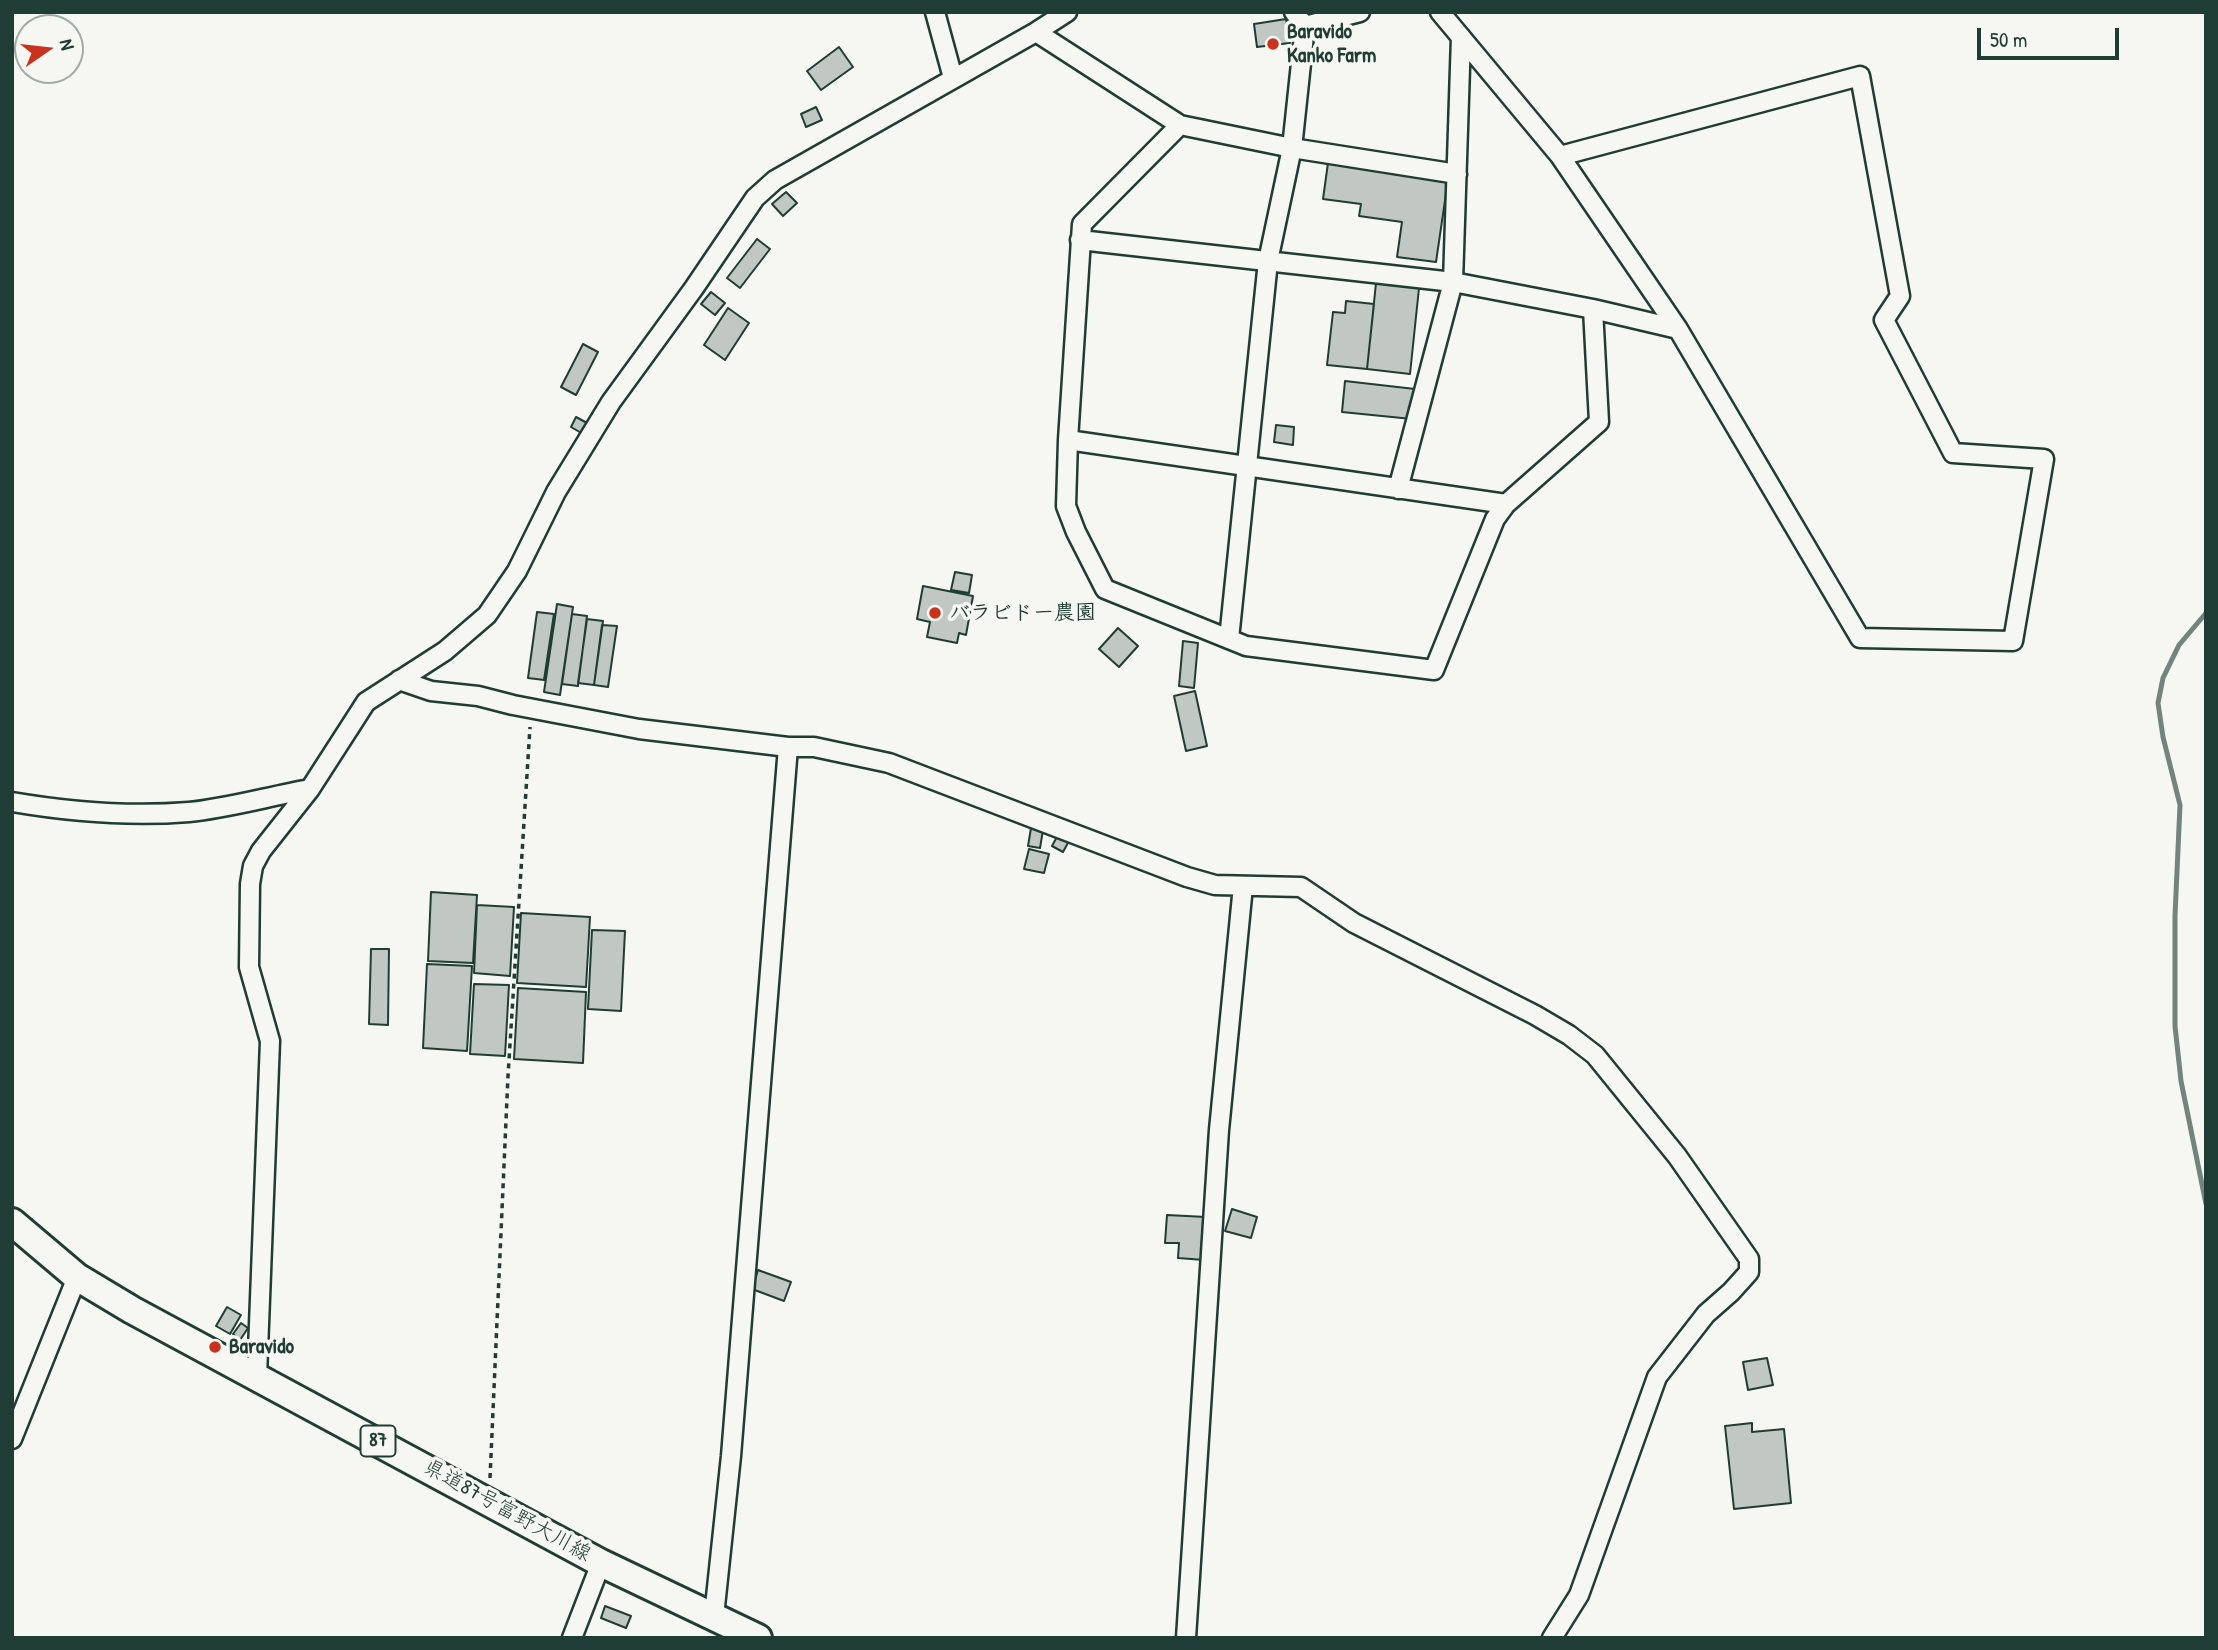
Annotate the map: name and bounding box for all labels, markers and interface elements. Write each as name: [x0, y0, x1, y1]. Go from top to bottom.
north arrow: [14, 14, 84, 84]
scale bar: [1980, 14, 2122, 58]
place label: Baravido Kanko Farm: [1287, 19, 1376, 69]
text: 50 m: [1990, 25, 2027, 54]
text: N: [54, 36, 81, 52]
marker: Baravido Kanko Farm: [1265, 36, 1281, 52]
place label: バラビドー農園: [949, 600, 1096, 626]
marker: バラビドー農園: [927, 605, 943, 621]
place label: Baravido: [229, 1334, 294, 1360]
marker: Baravido: [207, 1339, 223, 1355]
road number: 87: [360, 1426, 396, 1456]
street label: 県道87号富野大川線: [419, 1455, 595, 1567]

